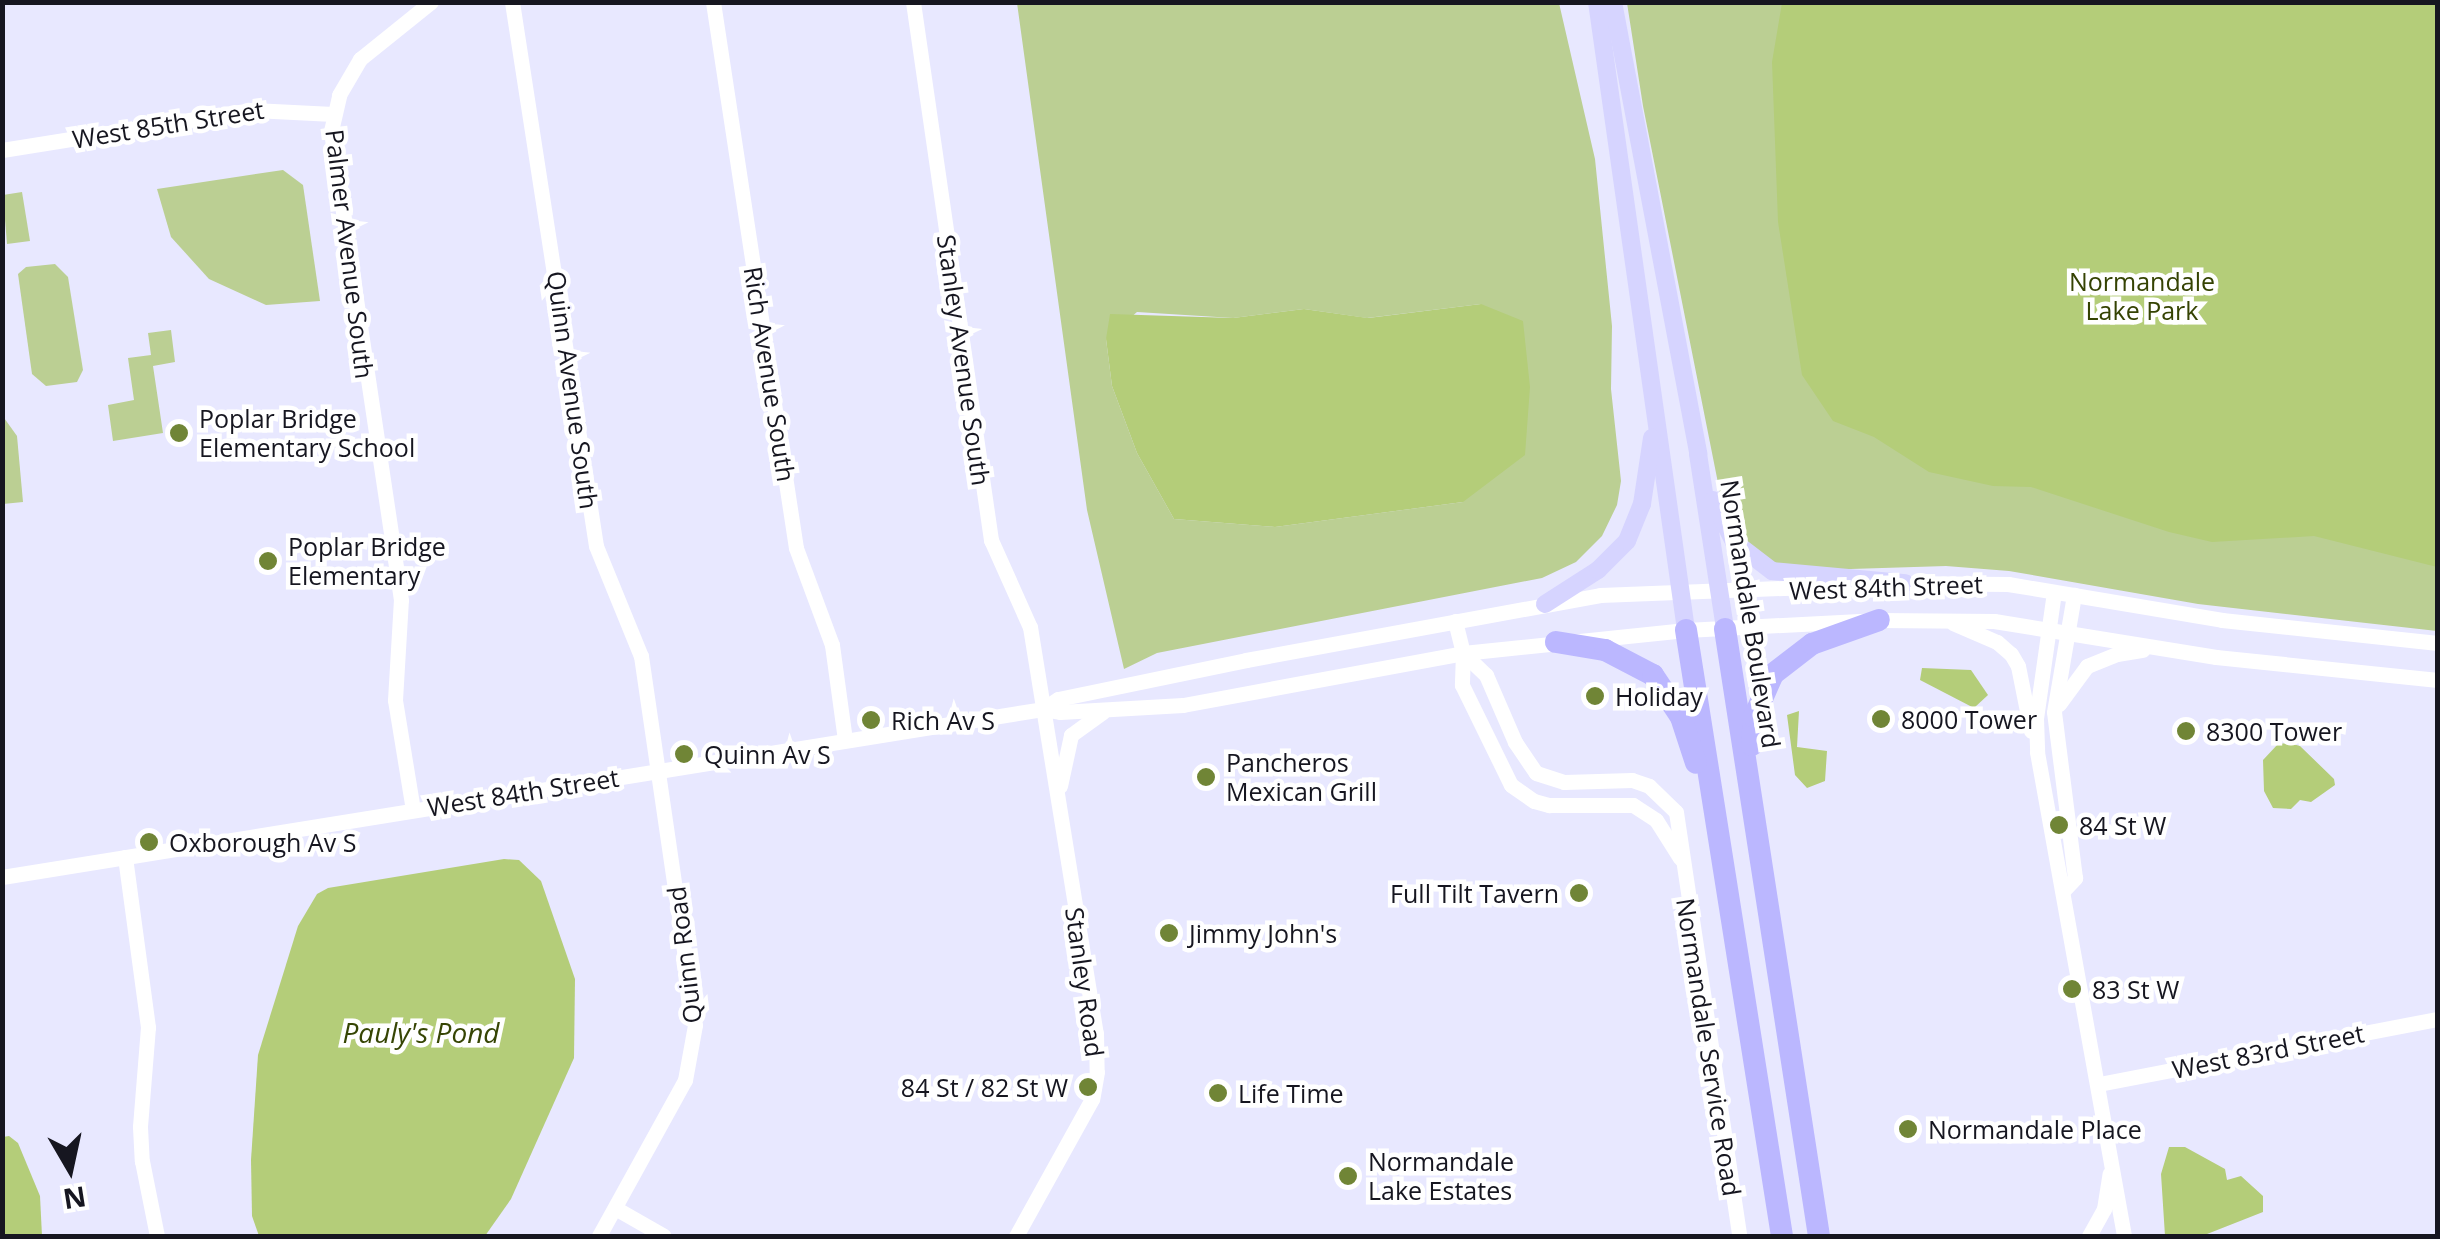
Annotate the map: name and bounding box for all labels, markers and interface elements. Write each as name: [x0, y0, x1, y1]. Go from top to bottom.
street label: West 85th Street: [70, 94, 266, 154]
street label: Palmer Avenue South: [320, 128, 380, 380]
street label: Stanley Avenue South: [932, 233, 996, 487]
street label: Rich Avenue South: [738, 264, 802, 484]
park label: Normandale Lake Park: [2069, 267, 2215, 326]
street label: Quinn Avenue South: [541, 269, 605, 511]
place label: Poplar Bridge Elementary School: [199, 404, 415, 463]
marker: Poplar Bridge Elementary School: [168, 422, 190, 444]
street label: Normandale Boulevard: [1715, 478, 1787, 750]
place label: Poplar Bridge Elementary: [288, 532, 446, 591]
marker: Poplar Bridge Elementary: [257, 550, 279, 572]
street label: West 84th Street: [1789, 569, 1983, 605]
place label: Holiday: [1615, 681, 1703, 711]
marker: Holiday: [1584, 685, 1606, 707]
place label: 8000 Tower: [1901, 704, 2037, 734]
place label: Rich Av S: [891, 705, 995, 735]
marker: 8000 Tower: [1870, 708, 1892, 730]
marker: Rich Av S: [860, 709, 882, 731]
place label: 8300 Tower: [2206, 716, 2342, 746]
marker: 8300 Tower: [2175, 720, 2197, 742]
place label: Quinn Av S: [704, 739, 831, 769]
marker: Quinn Av S: [673, 743, 695, 765]
place label: Pancheros Mexican Grill: [1226, 748, 1377, 807]
street label: West 84th Street: [425, 762, 621, 822]
marker: Pancheros Mexican Grill: [1195, 766, 1217, 788]
place label: 84 St W: [2079, 810, 2166, 840]
marker: 84 St W: [2048, 814, 2070, 836]
place label: Oxborough Av S: [169, 827, 356, 857]
marker: Oxborough Av S: [138, 831, 160, 853]
place label: Full Tilt Tavern: [1390, 878, 1559, 908]
marker: Full Tilt Tavern: [1568, 882, 1590, 904]
street label: Quinn Road: [661, 885, 707, 1025]
street label: Normandale Service Road: [1671, 896, 1747, 1198]
street label: Stanley Road: [1060, 905, 1110, 1059]
place label: Jimmy John's: [1189, 918, 1337, 948]
marker: Jimmy John's: [1158, 922, 1180, 944]
place label: 83 St W: [2092, 974, 2179, 1004]
marker: 83 St W: [2061, 978, 2083, 1000]
water label: Pauly's Pond: [342, 1015, 500, 1049]
street label: West 83rd Street: [2169, 1018, 2367, 1084]
place label: 84 St / 82 St W: [901, 1072, 1068, 1102]
marker: 84 St / 82 St W: [1077, 1076, 1099, 1098]
place label: Life Time: [1238, 1078, 1344, 1108]
marker: Life Time: [1207, 1082, 1229, 1104]
place label: Normandale Place: [1928, 1114, 2142, 1144]
marker: Normandale Place: [1897, 1118, 1919, 1140]
north arrow: [20, 1119, 120, 1219]
place label: Normandale Lake Estates: [1368, 1147, 1514, 1206]
marker: Normandale Lake Estates: [1337, 1165, 1359, 1187]
text: N: [60, 1178, 89, 1219]

